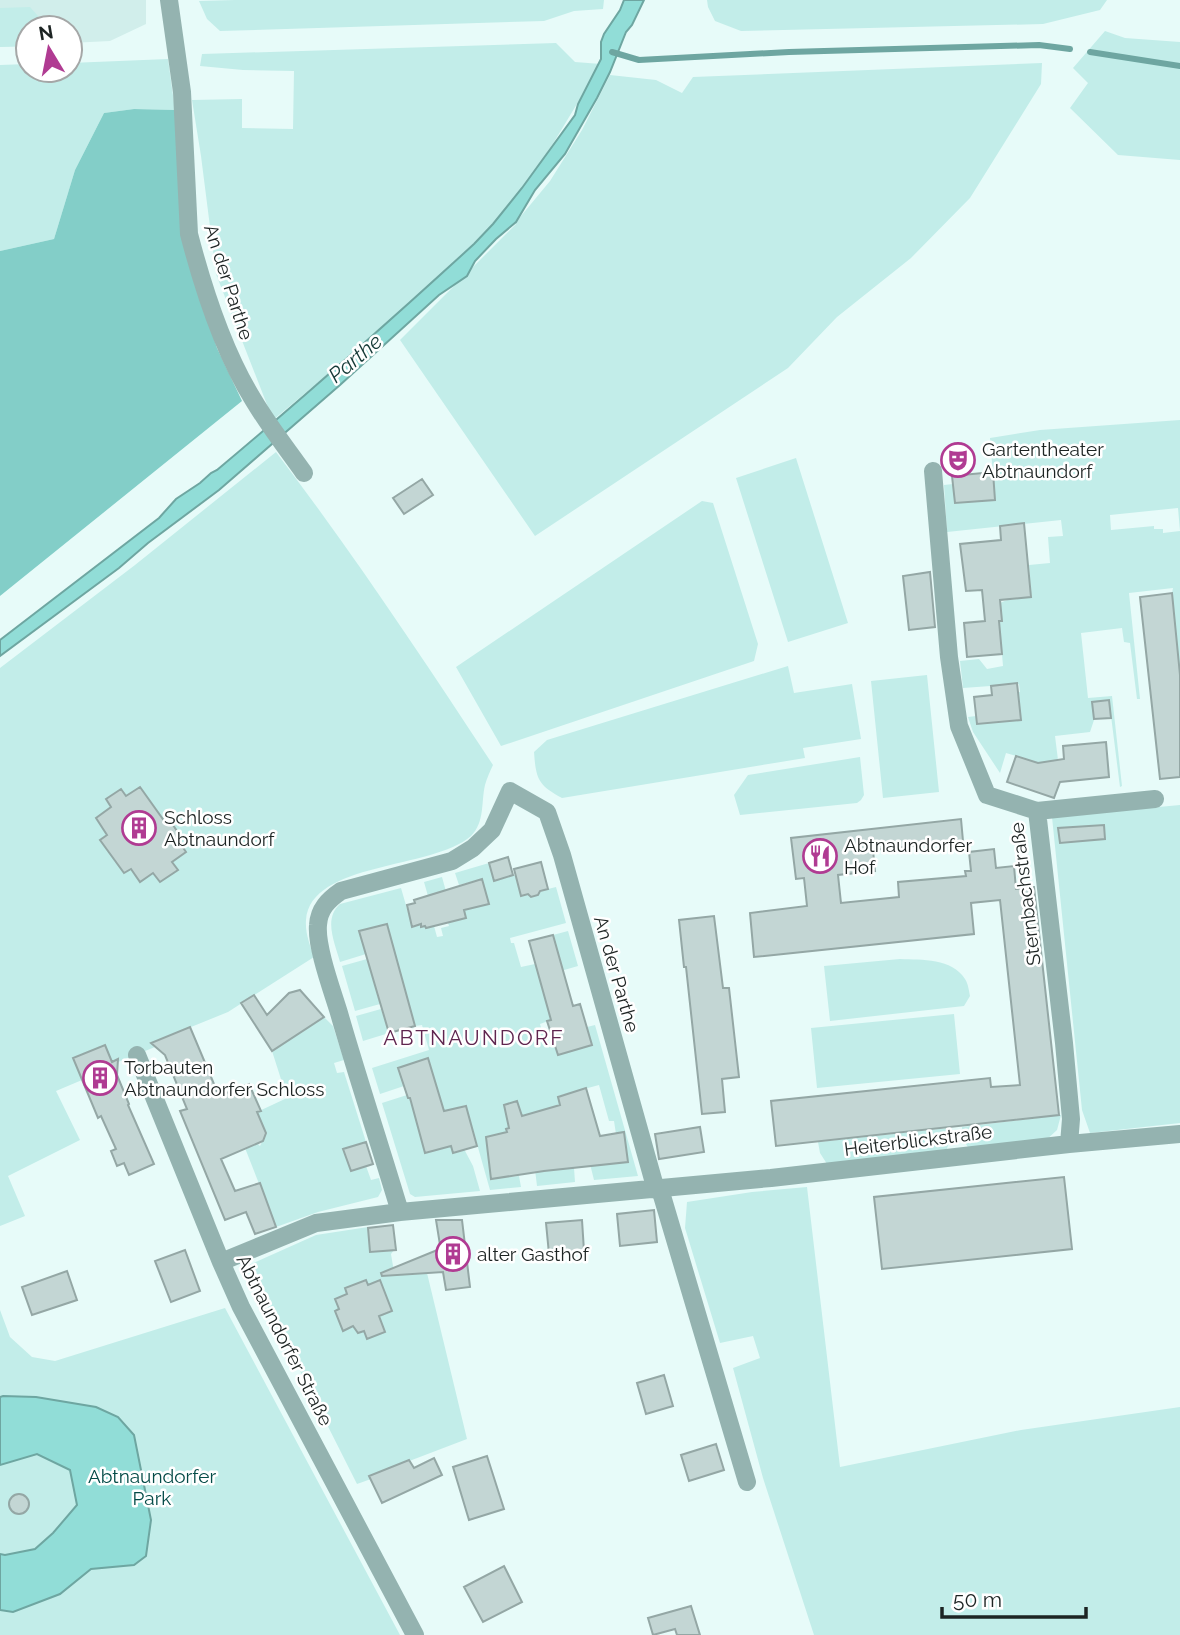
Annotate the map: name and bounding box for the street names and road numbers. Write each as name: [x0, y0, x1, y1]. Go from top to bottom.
street label: An der Parthe: [200, 221, 258, 343]
street label: Sternbachstraße: [1005, 821, 1045, 967]
street label: An der Parthe: [590, 913, 644, 1035]
street label: Heiterblickstraße: [843, 1120, 993, 1160]
street label: Abtnaundorfer Straße: [232, 1251, 338, 1429]

